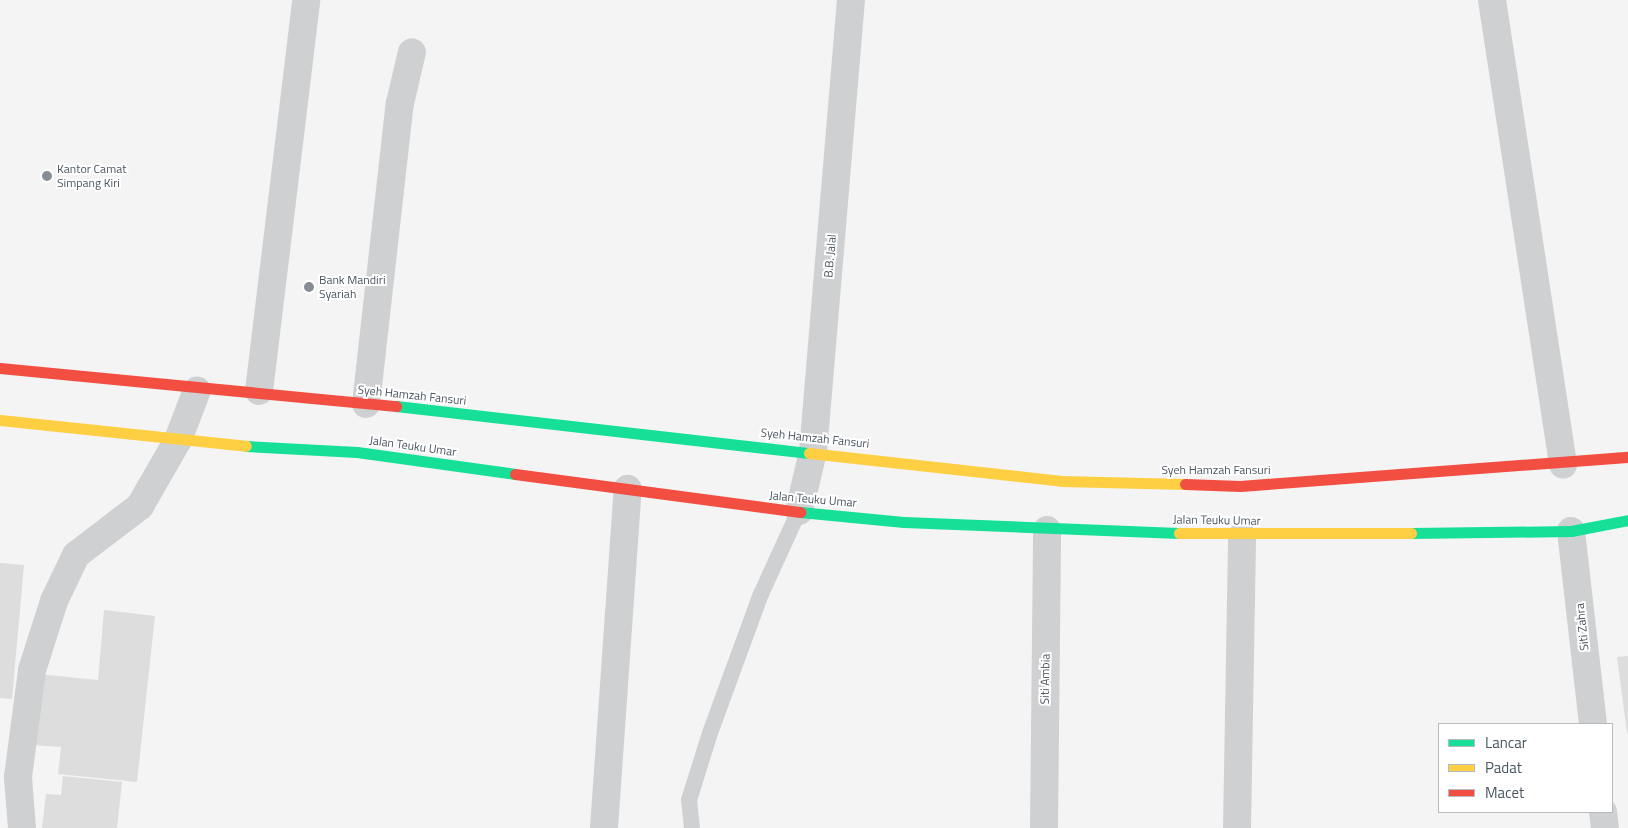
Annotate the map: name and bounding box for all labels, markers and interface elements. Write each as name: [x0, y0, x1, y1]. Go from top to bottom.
place label: Kantor Camat Simpang Kiri: [57, 162, 126, 190]
marker: Kantor Camat Simpang Kiri: [41, 170, 53, 182]
street label: B.B. Jalal: [821, 234, 839, 278]
place label: Bank Mandiri Syariah: [319, 273, 386, 301]
marker: Bank Mandiri Syariah: [303, 281, 315, 293]
street label: Syeh Hamzah Fansuri: [357, 382, 467, 408]
street label: Syeh Hamzah Fansuri: [760, 425, 870, 451]
street label: Jalan Teuku Umar: [369, 433, 457, 459]
street label: Syeh Hamzah Fansuri: [1161, 463, 1271, 477]
street label: Jalan Teuku Umar: [769, 488, 857, 510]
street label: Jalan Teuku Umar: [1173, 512, 1261, 528]
street label: Siti Zahra: [1572, 603, 1592, 651]
street label: Siti Ambia: [1037, 654, 1053, 704]
legend: [1438, 723, 1613, 813]
text: Lancar: [1485, 731, 1527, 754]
text: Padat: [1485, 756, 1522, 779]
text: Macet: [1485, 781, 1524, 804]

